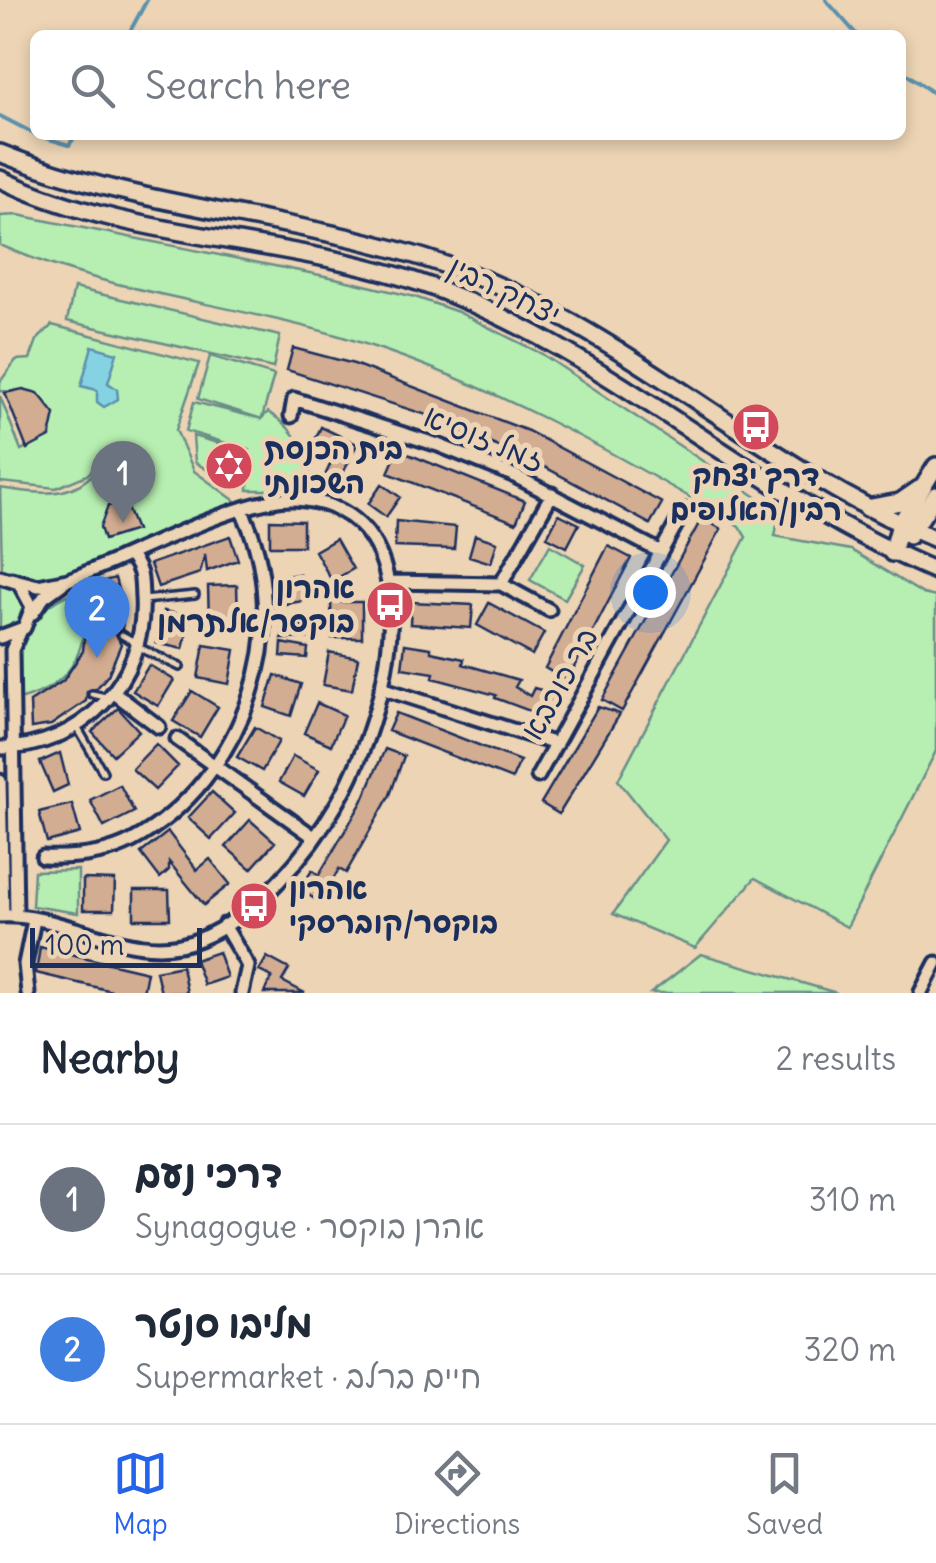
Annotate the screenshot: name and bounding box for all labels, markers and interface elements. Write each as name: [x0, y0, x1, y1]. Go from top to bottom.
search box: [30, 30, 906, 140]
icon: search: [65, 58, 120, 113]
text: Search here: [145, 62, 351, 109]
street label: יצחק רבין: [442, 247, 567, 333]
street label: זמל זוסיא: [418, 397, 550, 479]
bus stop icon: דרך יצחק רבין/האלופים: [730, 401, 782, 453]
place label: בית הכנסת השכונתי: [264, 429, 403, 501]
pin: 1: [90, 440, 156, 523]
synagogue icon: בית הכנסת השכונתי: [203, 440, 255, 492]
place label: דרך יצחק רבין/האלופים: [670, 456, 842, 528]
your location: [625, 567, 676, 618]
place label: אהרון בוקסר/אלתרמן: [157, 568, 355, 641]
pin: 2: [64, 576, 130, 658]
bus stop icon: אהרון בוקסר/אלתרמן: [364, 579, 416, 631]
street label: בר כוכבא: [513, 621, 605, 746]
place label: אהרון בוקסר/קוברסקי: [289, 869, 498, 942]
bus stop icon: אהרון בוקסר/קוברסקי: [228, 880, 280, 932]
scale bar: [30, 923, 202, 968]
text: 100 m: [45, 927, 124, 963]
text: Nearby: [40, 1032, 179, 1084]
text: 2 results: [776, 1038, 896, 1079]
text: דרכי נעם: [135, 1150, 283, 1197]
text: 1: [66, 1179, 79, 1220]
text: 310 m: [809, 1179, 896, 1220]
text: Synagogue · אהרן בוקסר: [135, 1206, 484, 1247]
text: מליבו סנטר: [135, 1300, 313, 1347]
text: 2: [64, 1329, 81, 1370]
text: 320 m: [804, 1329, 896, 1370]
text: Supermarket · חיים ברלב: [135, 1356, 482, 1397]
tab: Map: [113, 1446, 168, 1542]
tab: Directions: [394, 1446, 520, 1542]
tab: Saved: [746, 1446, 823, 1542]

